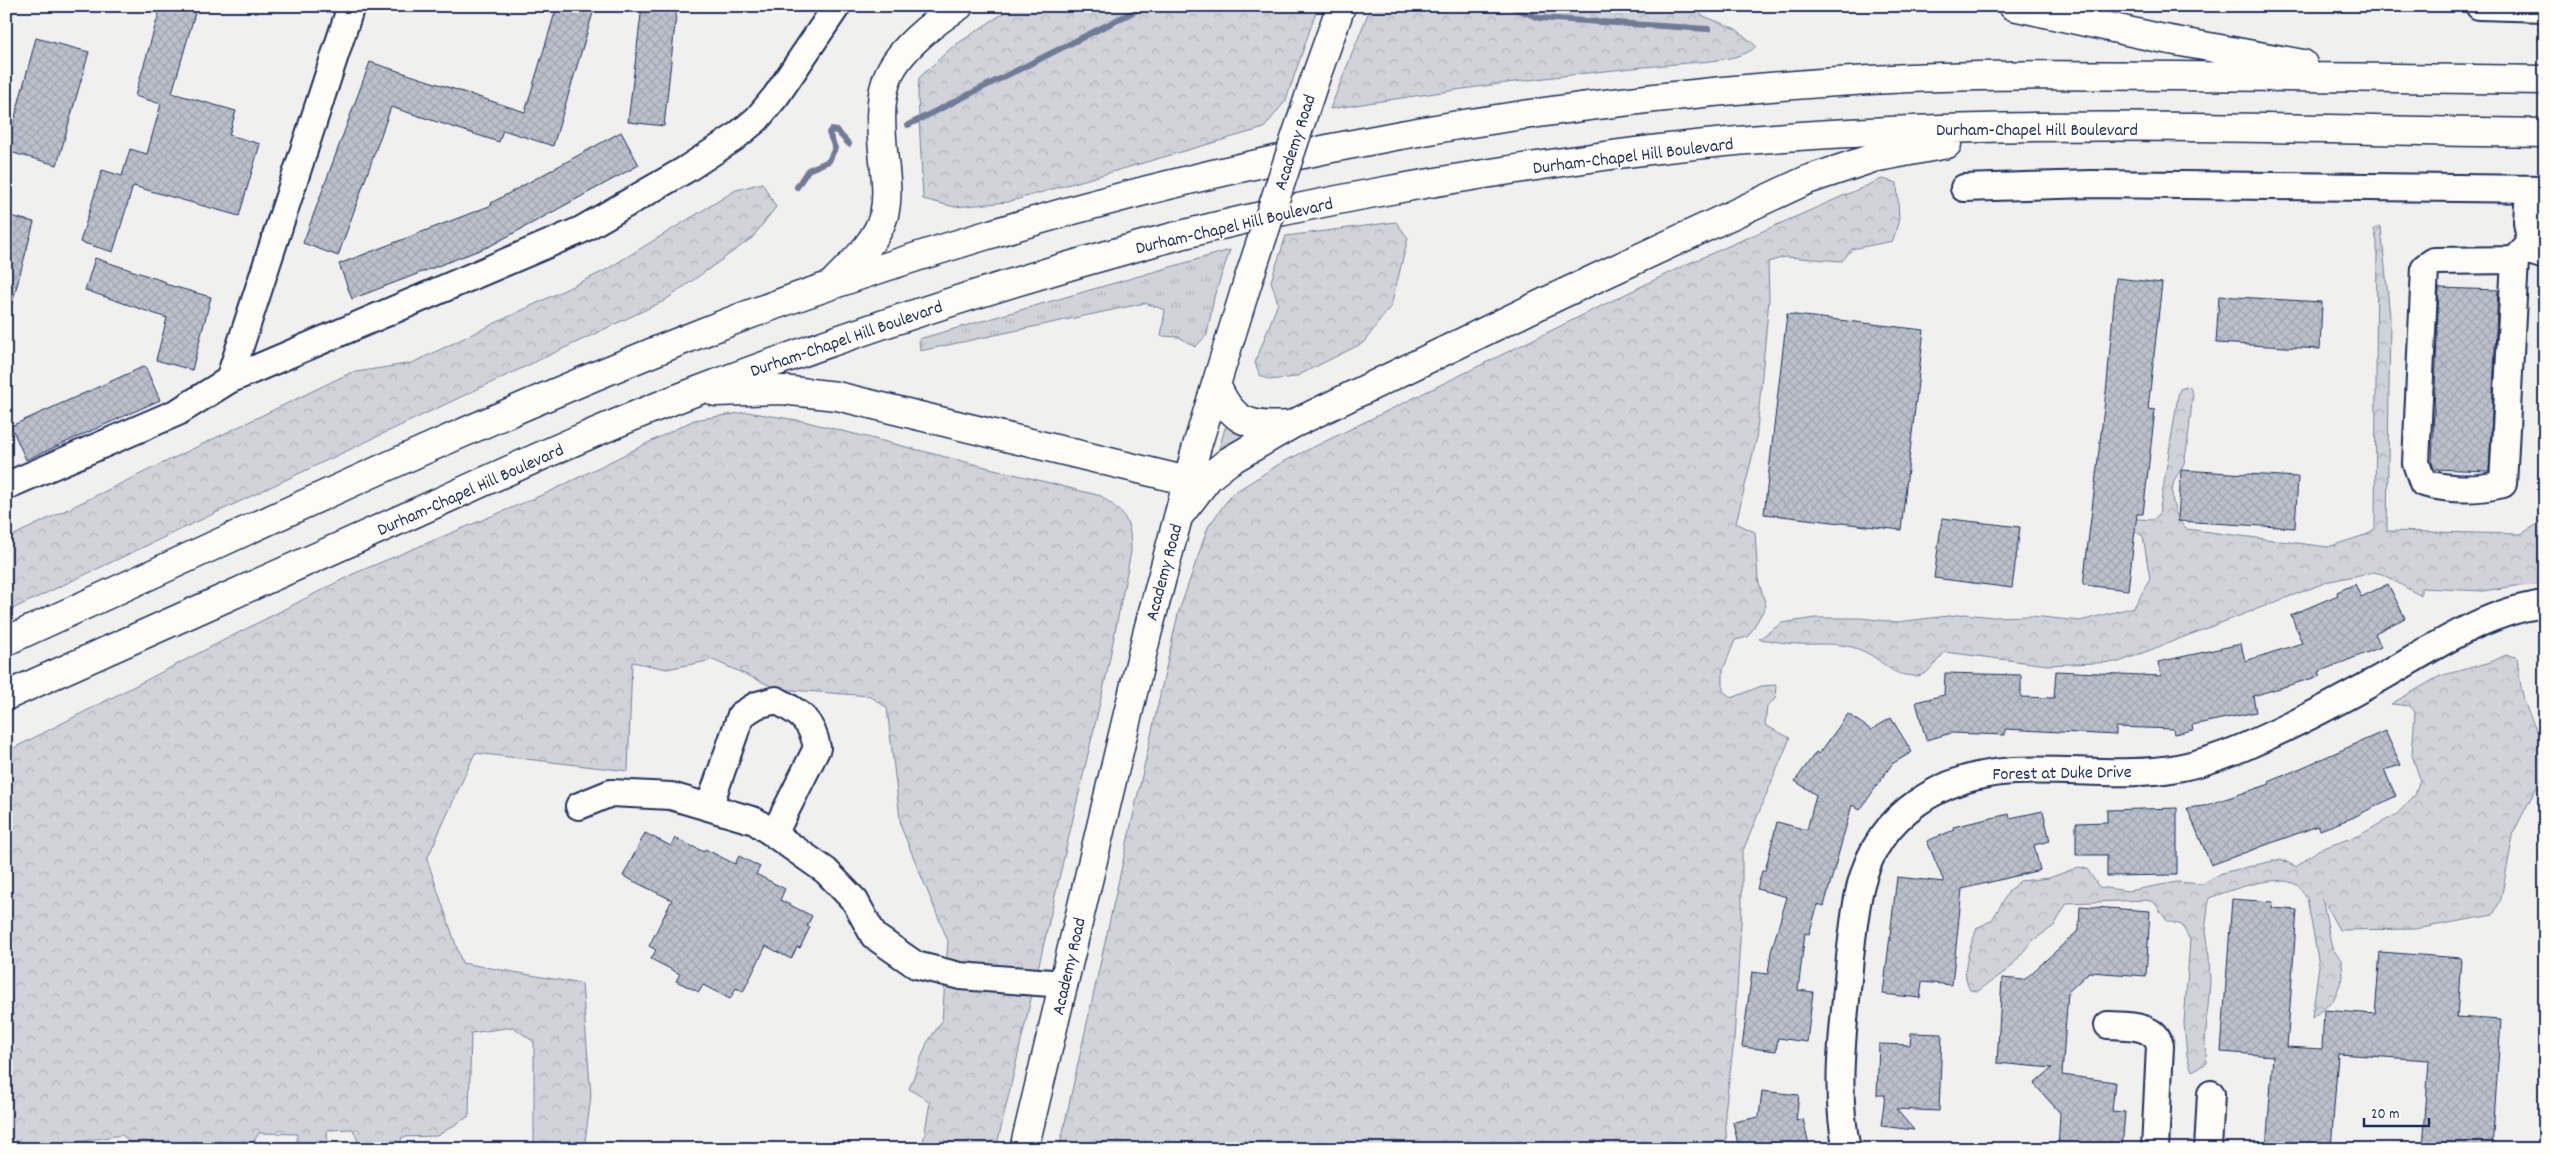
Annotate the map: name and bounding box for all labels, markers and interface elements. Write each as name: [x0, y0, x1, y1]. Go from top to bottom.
street label: Academy Road: [1269, 92, 1324, 194]
street label: Durham-Chapel Hill Boulevard: [1936, 119, 2138, 144]
street label: Durham-Chapel Hill Boulevard: [1532, 133, 1735, 182]
street label: Durham-Chapel Hill Boulevard: [1133, 193, 1336, 262]
street label: Durham-Chapel Hill Boulevard: [747, 296, 946, 385]
street label: Durham-Chapel Hill Boulevard: [374, 439, 568, 544]
street label: Academy Road: [1140, 521, 1190, 624]
street label: Forest at Duke Drive: [1992, 761, 2132, 788]
street label: Academy Road: [1047, 915, 1094, 1018]
scale bar: [2364, 1095, 2428, 1127]
text: 20 m: [2371, 1104, 2399, 1126]

